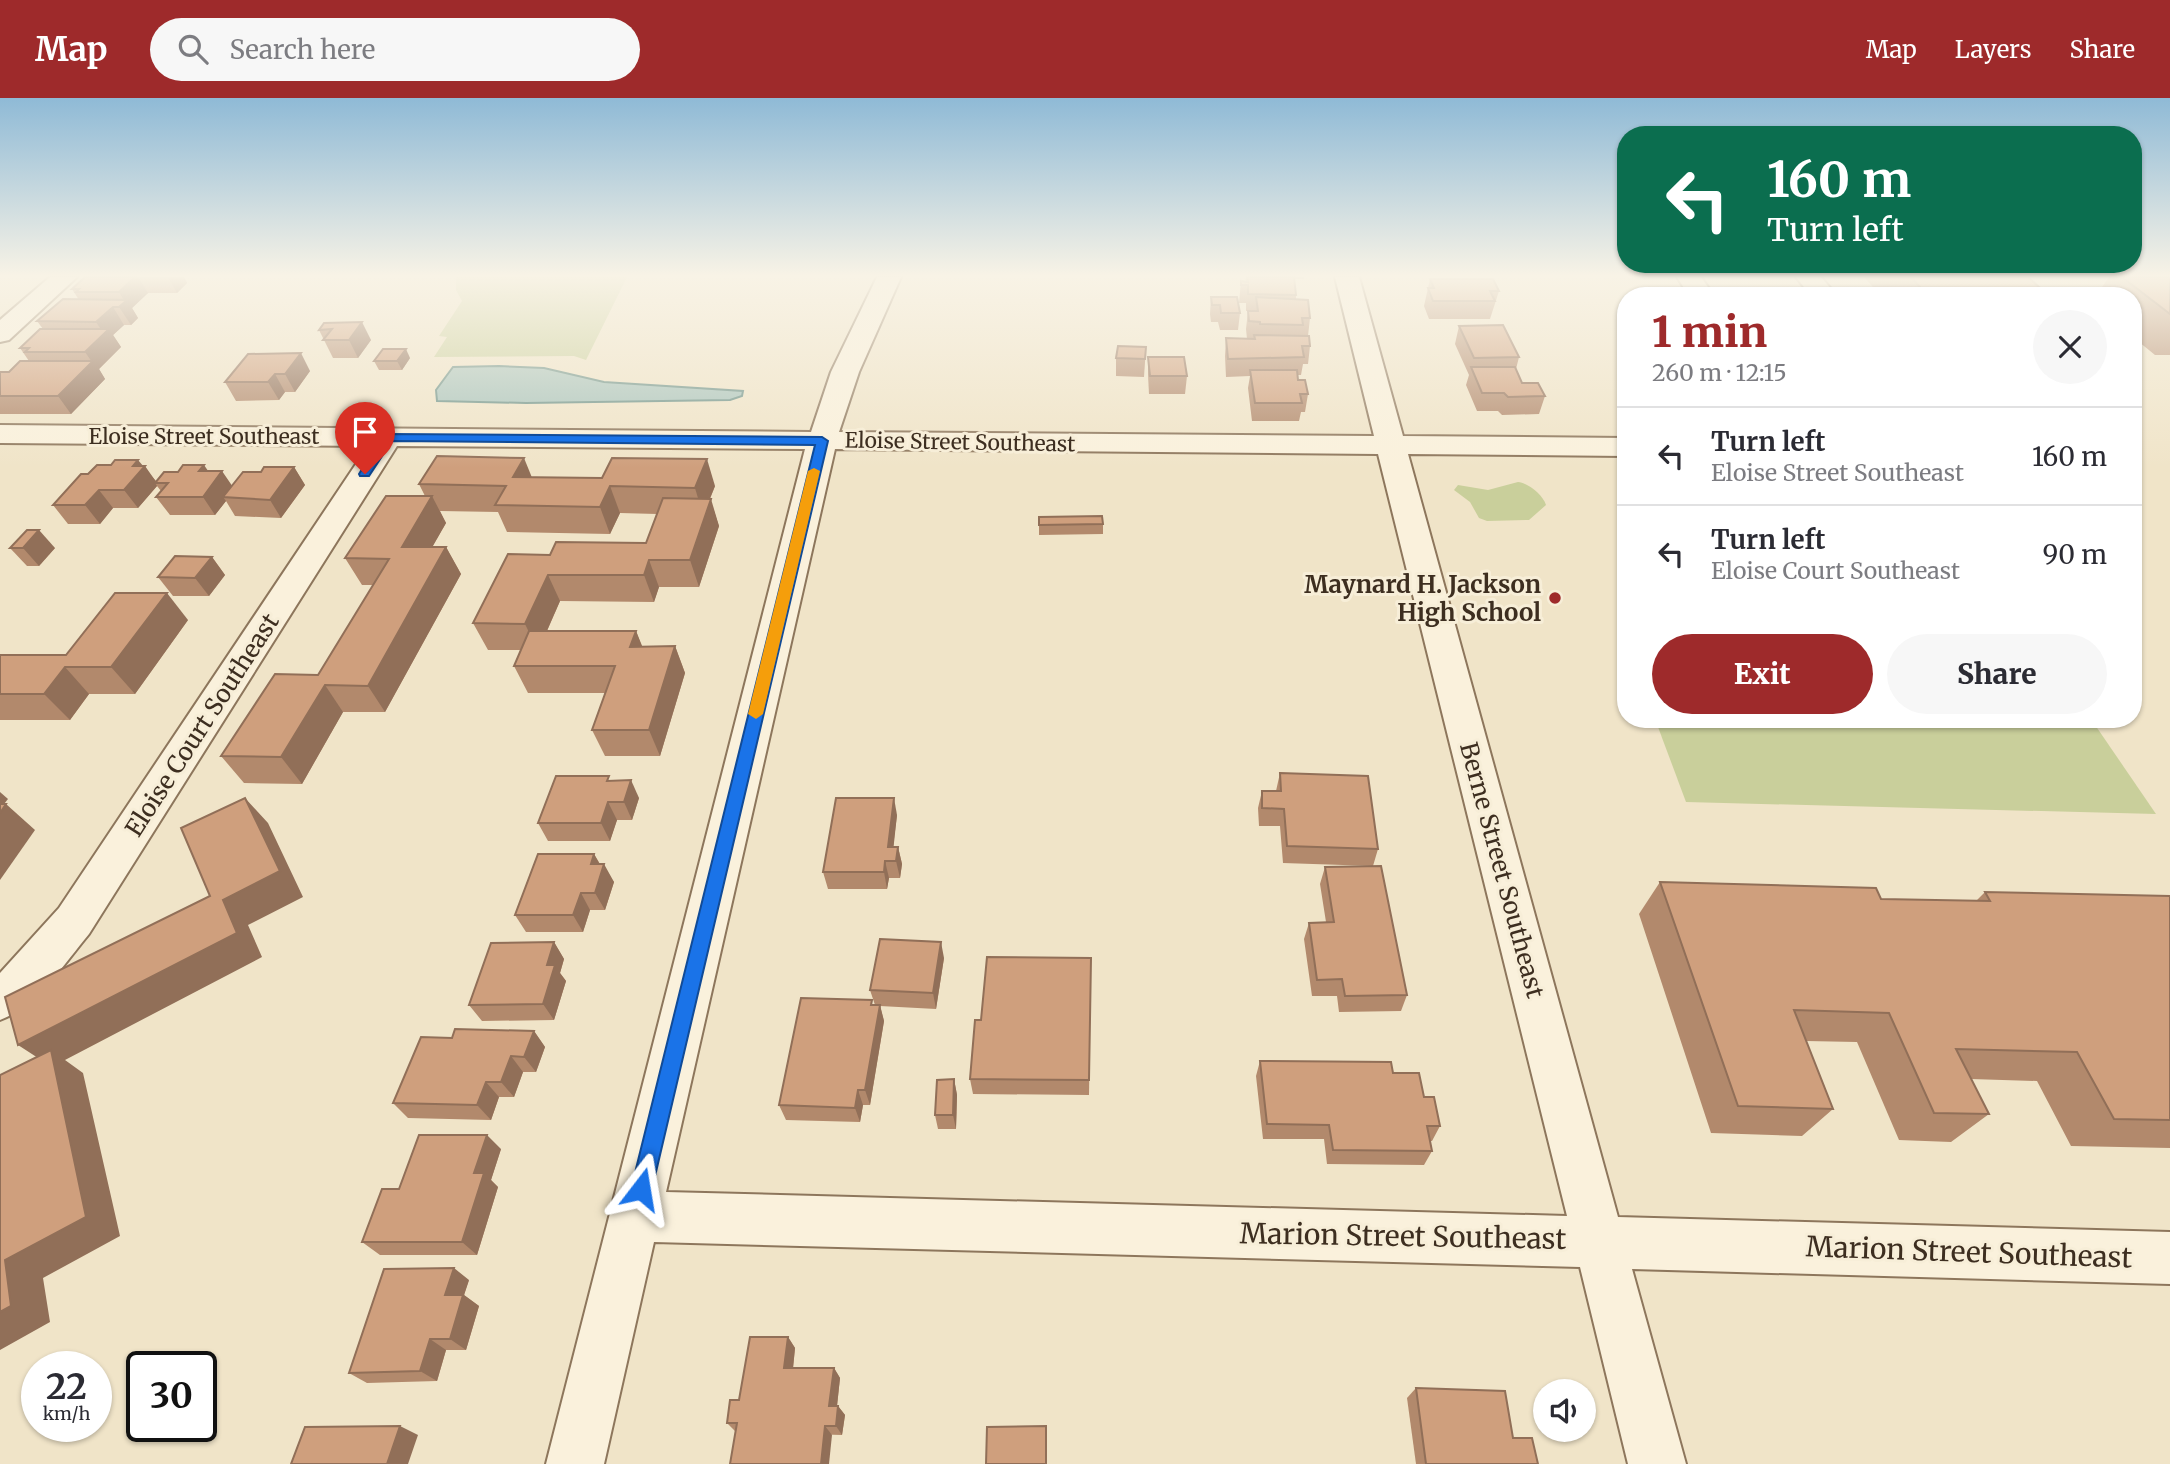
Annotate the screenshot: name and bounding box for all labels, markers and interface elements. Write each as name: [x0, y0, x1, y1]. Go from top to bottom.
search box: [150, 18, 640, 81]
text: Map: [35, 29, 108, 70]
icon: search: [174, 30, 212, 68]
text: Search here: [230, 33, 375, 66]
text: Map: [1866, 34, 1917, 65]
text: Layers: [1955, 34, 2031, 65]
text: Share: [2069, 34, 2135, 65]
text: 160 m: [1767, 149, 1911, 210]
icon: left: [1652, 154, 1743, 245]
text: Turn left: [1767, 210, 1904, 250]
text: 1 min: [1652, 306, 1767, 358]
button: close: [2033, 310, 2107, 384]
text: 260 m · 12:15: [1652, 358, 1787, 387]
pin: [335, 402, 395, 474]
icon: arrive: [346, 413, 384, 451]
street label: Eloise Street Southeast: [89, 423, 319, 450]
text: Turn left: [1711, 425, 1825, 458]
street label: Eloise Street Southeast: [844, 426, 1076, 458]
icon: left: [1652, 437, 1690, 475]
text: 160 m: [2032, 440, 2107, 473]
text: Eloise Street Southeast: [1711, 458, 1964, 487]
text: Turn left: [1711, 523, 1825, 556]
icon: left: [1652, 535, 1690, 573]
text: 90 m: [2043, 538, 2107, 571]
text: Eloise Court Southeast: [1711, 556, 1960, 585]
place label: Maynard H. Jackson High School: [1304, 569, 1541, 628]
marker: Maynard H. Jackson High School: [1547, 590, 1563, 606]
street label: Eloise Court Southeast: [118, 607, 286, 842]
button: Exit: [1652, 634, 1873, 714]
button: Share: [1887, 634, 2107, 714]
street label: Berne Street Southeast: [1453, 739, 1551, 1002]
position arrow: [604, 1152, 678, 1226]
street label: Marion Street Southeast: [1239, 1215, 1567, 1257]
street label: Marion Street Southeast: [1805, 1228, 2133, 1276]
speed limit sign: 30: [126, 1351, 217, 1442]
text: 22: [46, 1365, 87, 1409]
map controls: [1533, 1379, 1596, 1442]
button: sound: [1533, 1379, 1596, 1442]
text: km/h: [43, 1402, 90, 1425]

